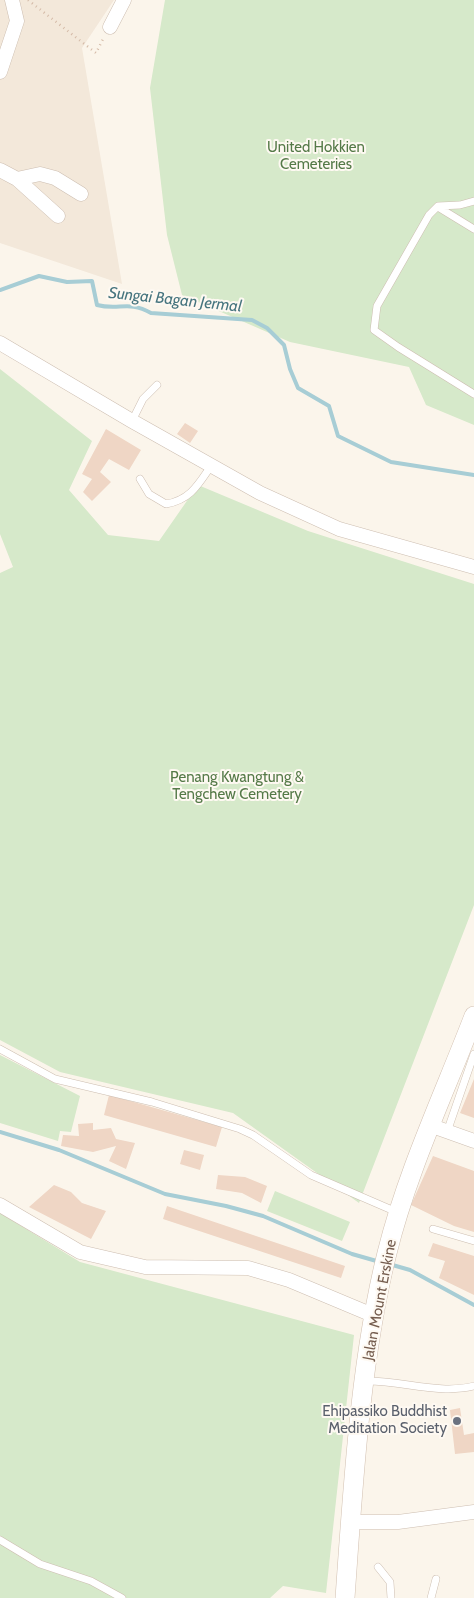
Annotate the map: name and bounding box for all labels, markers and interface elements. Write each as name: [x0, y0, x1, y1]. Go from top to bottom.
park label: United Hokkien Cemeteries: [267, 139, 365, 174]
water label: Sungai Bagan Jermal: [107, 283, 243, 317]
park label: Penang Kwangtung & Tengchew Cemetery: [170, 769, 304, 804]
street label: Jalan Mount Erskine: [359, 1238, 401, 1362]
place label: Ehipassiko Buddhist Meditation Society: [322, 1403, 447, 1438]
marker: Ehipassiko Buddhist Meditation Society: [451, 1415, 463, 1427]

